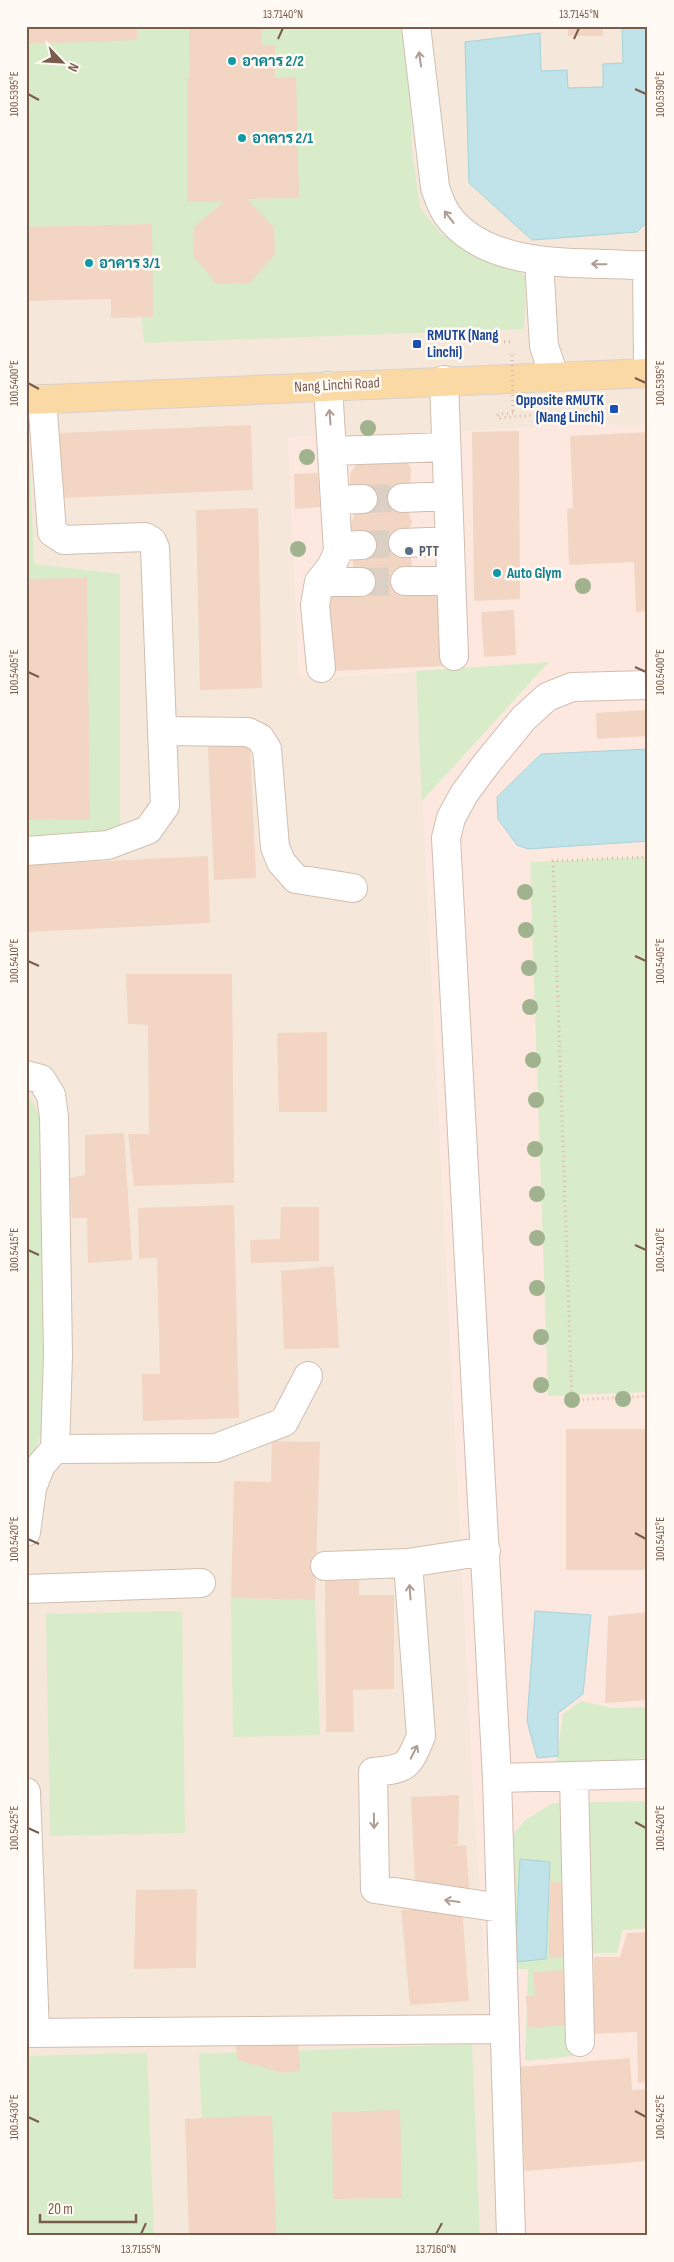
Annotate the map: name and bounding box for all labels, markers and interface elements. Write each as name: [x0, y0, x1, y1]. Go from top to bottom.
text: 13.7140°N: [263, 7, 303, 22]
text: 13.7145°N: [559, 7, 599, 22]
north arrow: [38, 38, 88, 88]
one-way arrow: [415, 51, 425, 67]
place label: อาคาร 2/2: [242, 52, 304, 71]
marker: อาคาร 2/2: [226, 55, 238, 67]
text: N: [64, 60, 83, 74]
text: 100.5395°E: [7, 71, 22, 117]
text: 100.5390°E: [653, 71, 668, 117]
place label: อาคาร 2/1: [252, 129, 313, 148]
marker: อาคาร 2/1: [236, 132, 248, 144]
one-way arrow: [444, 211, 455, 224]
place label: อาคาร 3/1: [99, 254, 160, 273]
marker: อาคาร 3/1: [83, 257, 95, 269]
one-way arrow: [591, 259, 608, 269]
place label: RMUTK (Nang Linchi): [427, 326, 499, 362]
marker: RMUTK (Nang Linchi): [411, 338, 423, 350]
text: 100.5400°E: [7, 360, 22, 406]
text: 100.5395°E: [653, 360, 668, 406]
street label: Nang Linchi Road: [294, 373, 380, 397]
place label: Opposite RMUTK (Nang Linchi): [516, 391, 605, 427]
marker: Opposite RMUTK (Nang Linchi): [608, 403, 620, 415]
one-way arrow: [325, 409, 335, 425]
place label: PTT: [419, 542, 439, 561]
marker: PTT: [403, 545, 415, 557]
place label: Auto Glym: [506, 564, 562, 583]
marker: Auto Glym: [491, 567, 503, 579]
text: 100.5405°E: [7, 649, 22, 695]
text: 100.5400°E: [653, 649, 668, 695]
text: 100.5405°E: [653, 938, 668, 984]
text: 100.5410°E: [7, 939, 22, 983]
text: 100.5415°E: [7, 1228, 22, 1272]
text: 100.5410°E: [653, 1228, 668, 1272]
text: 100.5420°E: [7, 1516, 22, 1562]
text: 100.5415°E: [653, 1517, 668, 1561]
one-way arrow: [405, 1584, 415, 1600]
one-way arrow: [409, 1745, 419, 1760]
text: 100.5425°E: [7, 1805, 22, 1850]
text: 100.5420°E: [653, 1805, 668, 1851]
one-way arrow: [369, 1812, 379, 1828]
one-way arrow: [445, 1895, 461, 1905]
text: 100.5430°E: [7, 2094, 22, 2140]
text: 100.5425°E: [653, 2094, 668, 2139]
scale bar: [40, 2192, 136, 2224]
text: 20 m: [48, 2200, 73, 2219]
text: 13.7155°N: [121, 2242, 161, 2257]
text: 13.7160°N: [416, 2242, 456, 2257]

